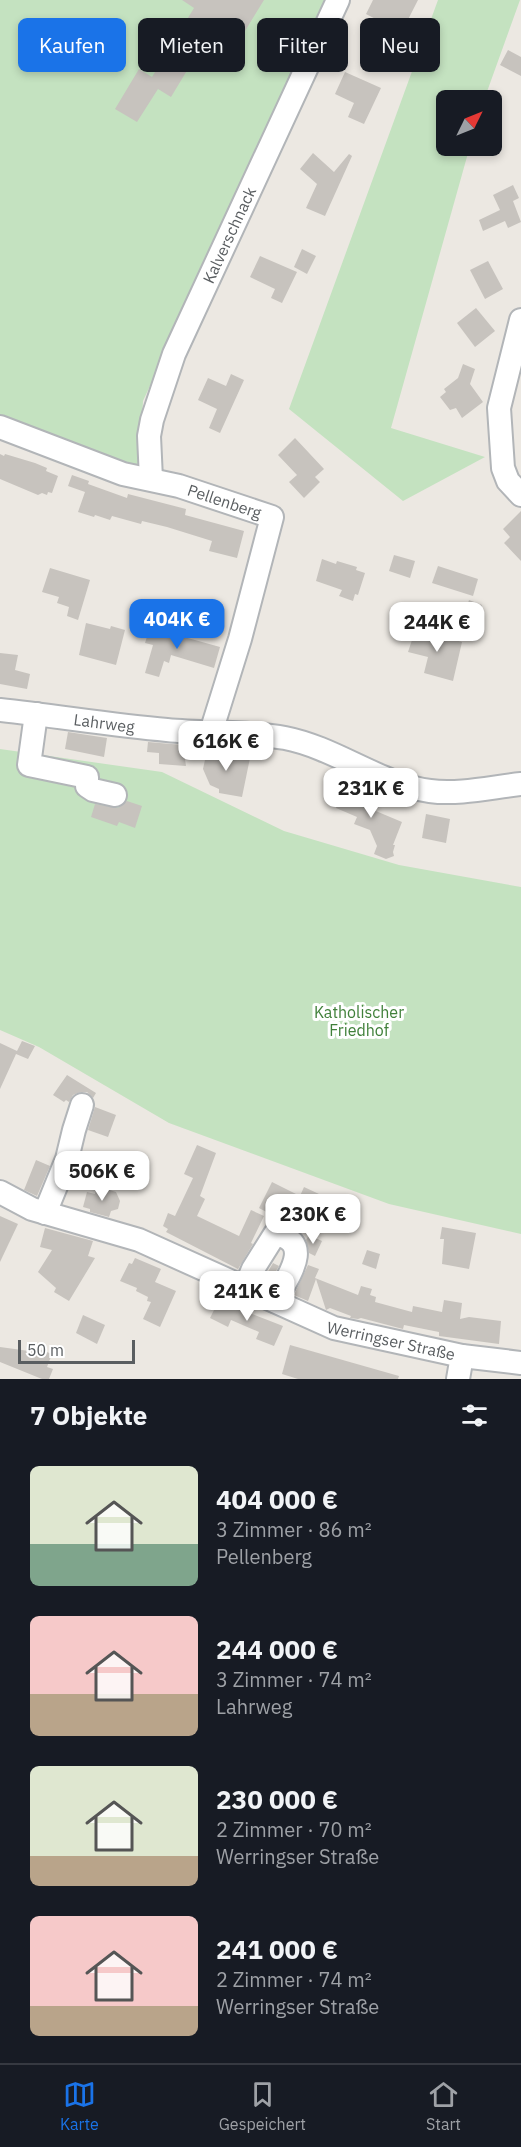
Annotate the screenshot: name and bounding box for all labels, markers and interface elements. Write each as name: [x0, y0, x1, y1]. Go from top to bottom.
chip: Kaufen: [18, 18, 126, 72]
chip: Mieten: [138, 18, 245, 72]
chip: Filter: [257, 18, 348, 72]
chip: Neu: [360, 18, 440, 72]
north arrow: [436, 90, 502, 156]
map controls: [436, 90, 502, 156]
street label: Kalverschnack: [198, 183, 260, 287]
street label: Pellenberg: [185, 480, 265, 523]
pin: 404K €: [128, 599, 226, 650]
pin: 244K €: [388, 602, 486, 653]
text: 404K €: [143, 605, 211, 632]
text: 244K €: [403, 608, 471, 635]
street label: Lahrweg: [73, 709, 136, 737]
pin: 616K €: [177, 721, 275, 772]
text: 616K €: [192, 727, 260, 754]
pin: 231K €: [322, 768, 420, 819]
text: 231K €: [337, 774, 405, 801]
park label: Katholischer Friedhof: [314, 1002, 404, 1040]
pin: 506K €: [53, 1151, 151, 1202]
text: 506K €: [68, 1157, 136, 1184]
pin: 230K €: [264, 1194, 362, 1245]
text: 230K €: [279, 1200, 347, 1227]
pin: 241K €: [198, 1271, 296, 1322]
text: 241K €: [213, 1277, 281, 1304]
street label: Werringser Straße: [325, 1317, 457, 1364]
scale bar: [18, 1337, 135, 1364]
text: 50 m: [27, 1340, 64, 1360]
text: 7 Objekte: [30, 1398, 147, 1432]
icon: filters: [458, 1399, 491, 1432]
text: 404 000 €: [216, 1482, 338, 1516]
icon: home: [78, 1490, 150, 1562]
text: 3 Zimmer · 86 m²: [216, 1516, 372, 1543]
text: Pellenberg: [216, 1543, 312, 1570]
text: 244 000 €: [216, 1632, 338, 1666]
icon: home: [78, 1640, 150, 1712]
text: 3 Zimmer · 74 m²: [216, 1666, 372, 1693]
text: Lahrweg: [216, 1693, 292, 1720]
text: 230 000 €: [216, 1782, 338, 1816]
icon: home: [78, 1790, 150, 1862]
text: 2 Zimmer · 70 m²: [216, 1816, 372, 1843]
text: Werringser Straße: [216, 1843, 379, 1870]
text: 241 000 €: [216, 1932, 338, 1966]
icon: home: [78, 1940, 150, 2012]
text: 2 Zimmer · 74 m²: [216, 1966, 372, 1993]
text: Werringser Straße: [216, 1993, 379, 2020]
tab: Karte: [60, 2078, 99, 2134]
tab: Gespeichert: [219, 2078, 306, 2134]
tab: Start: [426, 2078, 461, 2134]

